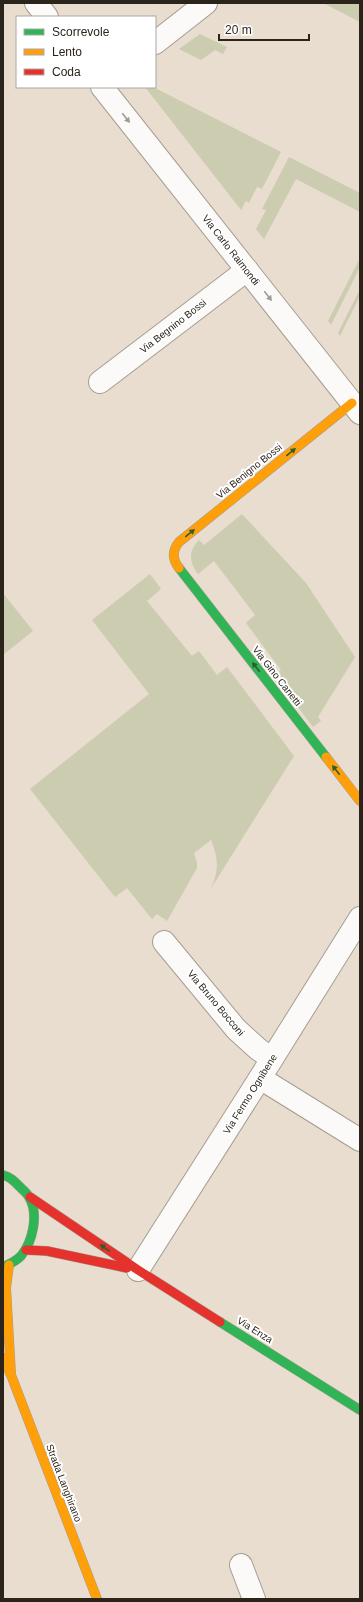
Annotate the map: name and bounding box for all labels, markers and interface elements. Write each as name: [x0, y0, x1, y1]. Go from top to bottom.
legend: [16, 16, 156, 88]
scale bar: [219, 16, 309, 42]
text: 20 m: [225, 23, 252, 37]
text: Scorrevole: [52, 25, 110, 39]
text: Lento: [52, 45, 82, 59]
text: Coda: [52, 65, 81, 79]
one-way arrow: [122, 112, 131, 123]
street label: Via Carlo Raimondi: [200, 213, 262, 287]
one-way arrow: [263, 291, 272, 302]
street label: Via Begnino Bossi: [138, 297, 208, 355]
street label: Via Benigno Bossi: [214, 441, 284, 501]
one-way arrow: [286, 447, 297, 456]
one-way arrow: [184, 529, 195, 537]
street label: Via Gino Canetti: [250, 644, 304, 708]
one-way arrow: [252, 662, 260, 673]
one-way arrow: [332, 764, 340, 775]
street label: Via Bruno Bocconi: [185, 968, 247, 1038]
street label: Via Fermo Ognibene: [221, 1052, 279, 1136]
one-way arrow: [100, 1244, 111, 1252]
street label: Via Enza: [235, 1315, 275, 1345]
street label: Strada Langhirano: [44, 1443, 84, 1524]

